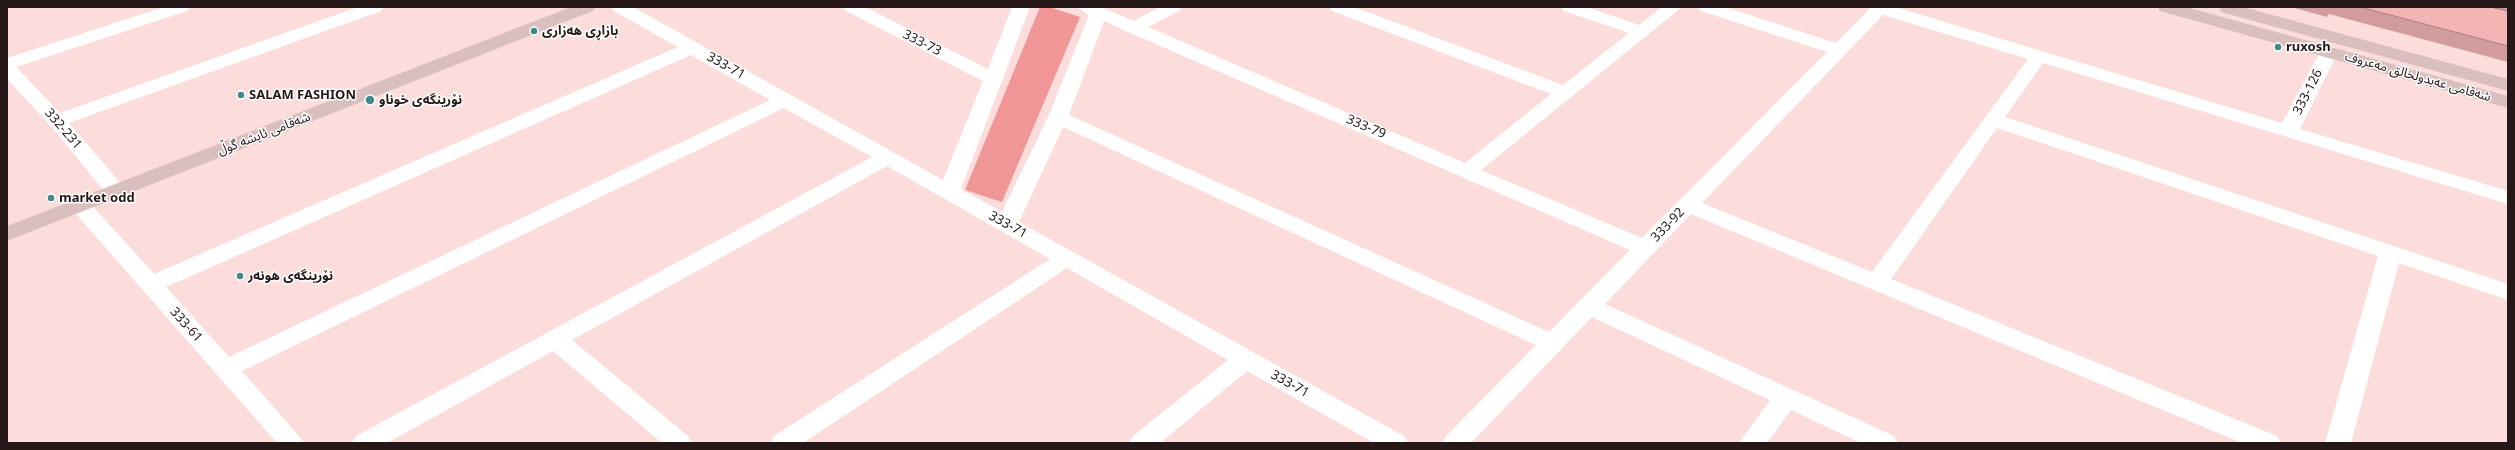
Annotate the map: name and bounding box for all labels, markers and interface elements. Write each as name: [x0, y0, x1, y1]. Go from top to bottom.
place label: بازاڕی هەزاری: [542, 23, 618, 39]
marker: بازاڕی هەزاری: [529, 26, 539, 36]
street label: 333-73: [900, 27, 944, 59]
place label: ruxosh: [2286, 39, 2331, 55]
marker: ruxosh: [2273, 42, 2283, 52]
street label: 333-71: [704, 49, 748, 83]
street label: شەقامی عەبدولخالق مەعروف: [2343, 49, 2493, 105]
street label: 333-126: [2290, 67, 2326, 117]
place label: SALAM FASHION: [249, 87, 356, 103]
marker: SALAM FASHION: [236, 90, 246, 100]
place label: نۆرینگەی خوناو: [379, 92, 462, 108]
marker: نۆرینگەی خوناو: [364, 94, 376, 106]
street label: 332-231: [41, 105, 85, 153]
street label: شەقامی ئایشە گوڵ: [215, 109, 313, 159]
street label: 333-79: [1344, 112, 1388, 142]
place label: market odd: [59, 190, 135, 206]
marker: market odd: [46, 193, 56, 203]
street label: 333-92: [1648, 205, 1688, 245]
street label: 333-71: [986, 208, 1030, 242]
place label: نۆرینگەی هونەر: [248, 268, 333, 284]
marker: نۆرینگەی هونەر: [235, 271, 245, 281]
street label: 333-61: [166, 304, 206, 346]
street label: 333-71: [1268, 367, 1312, 401]

